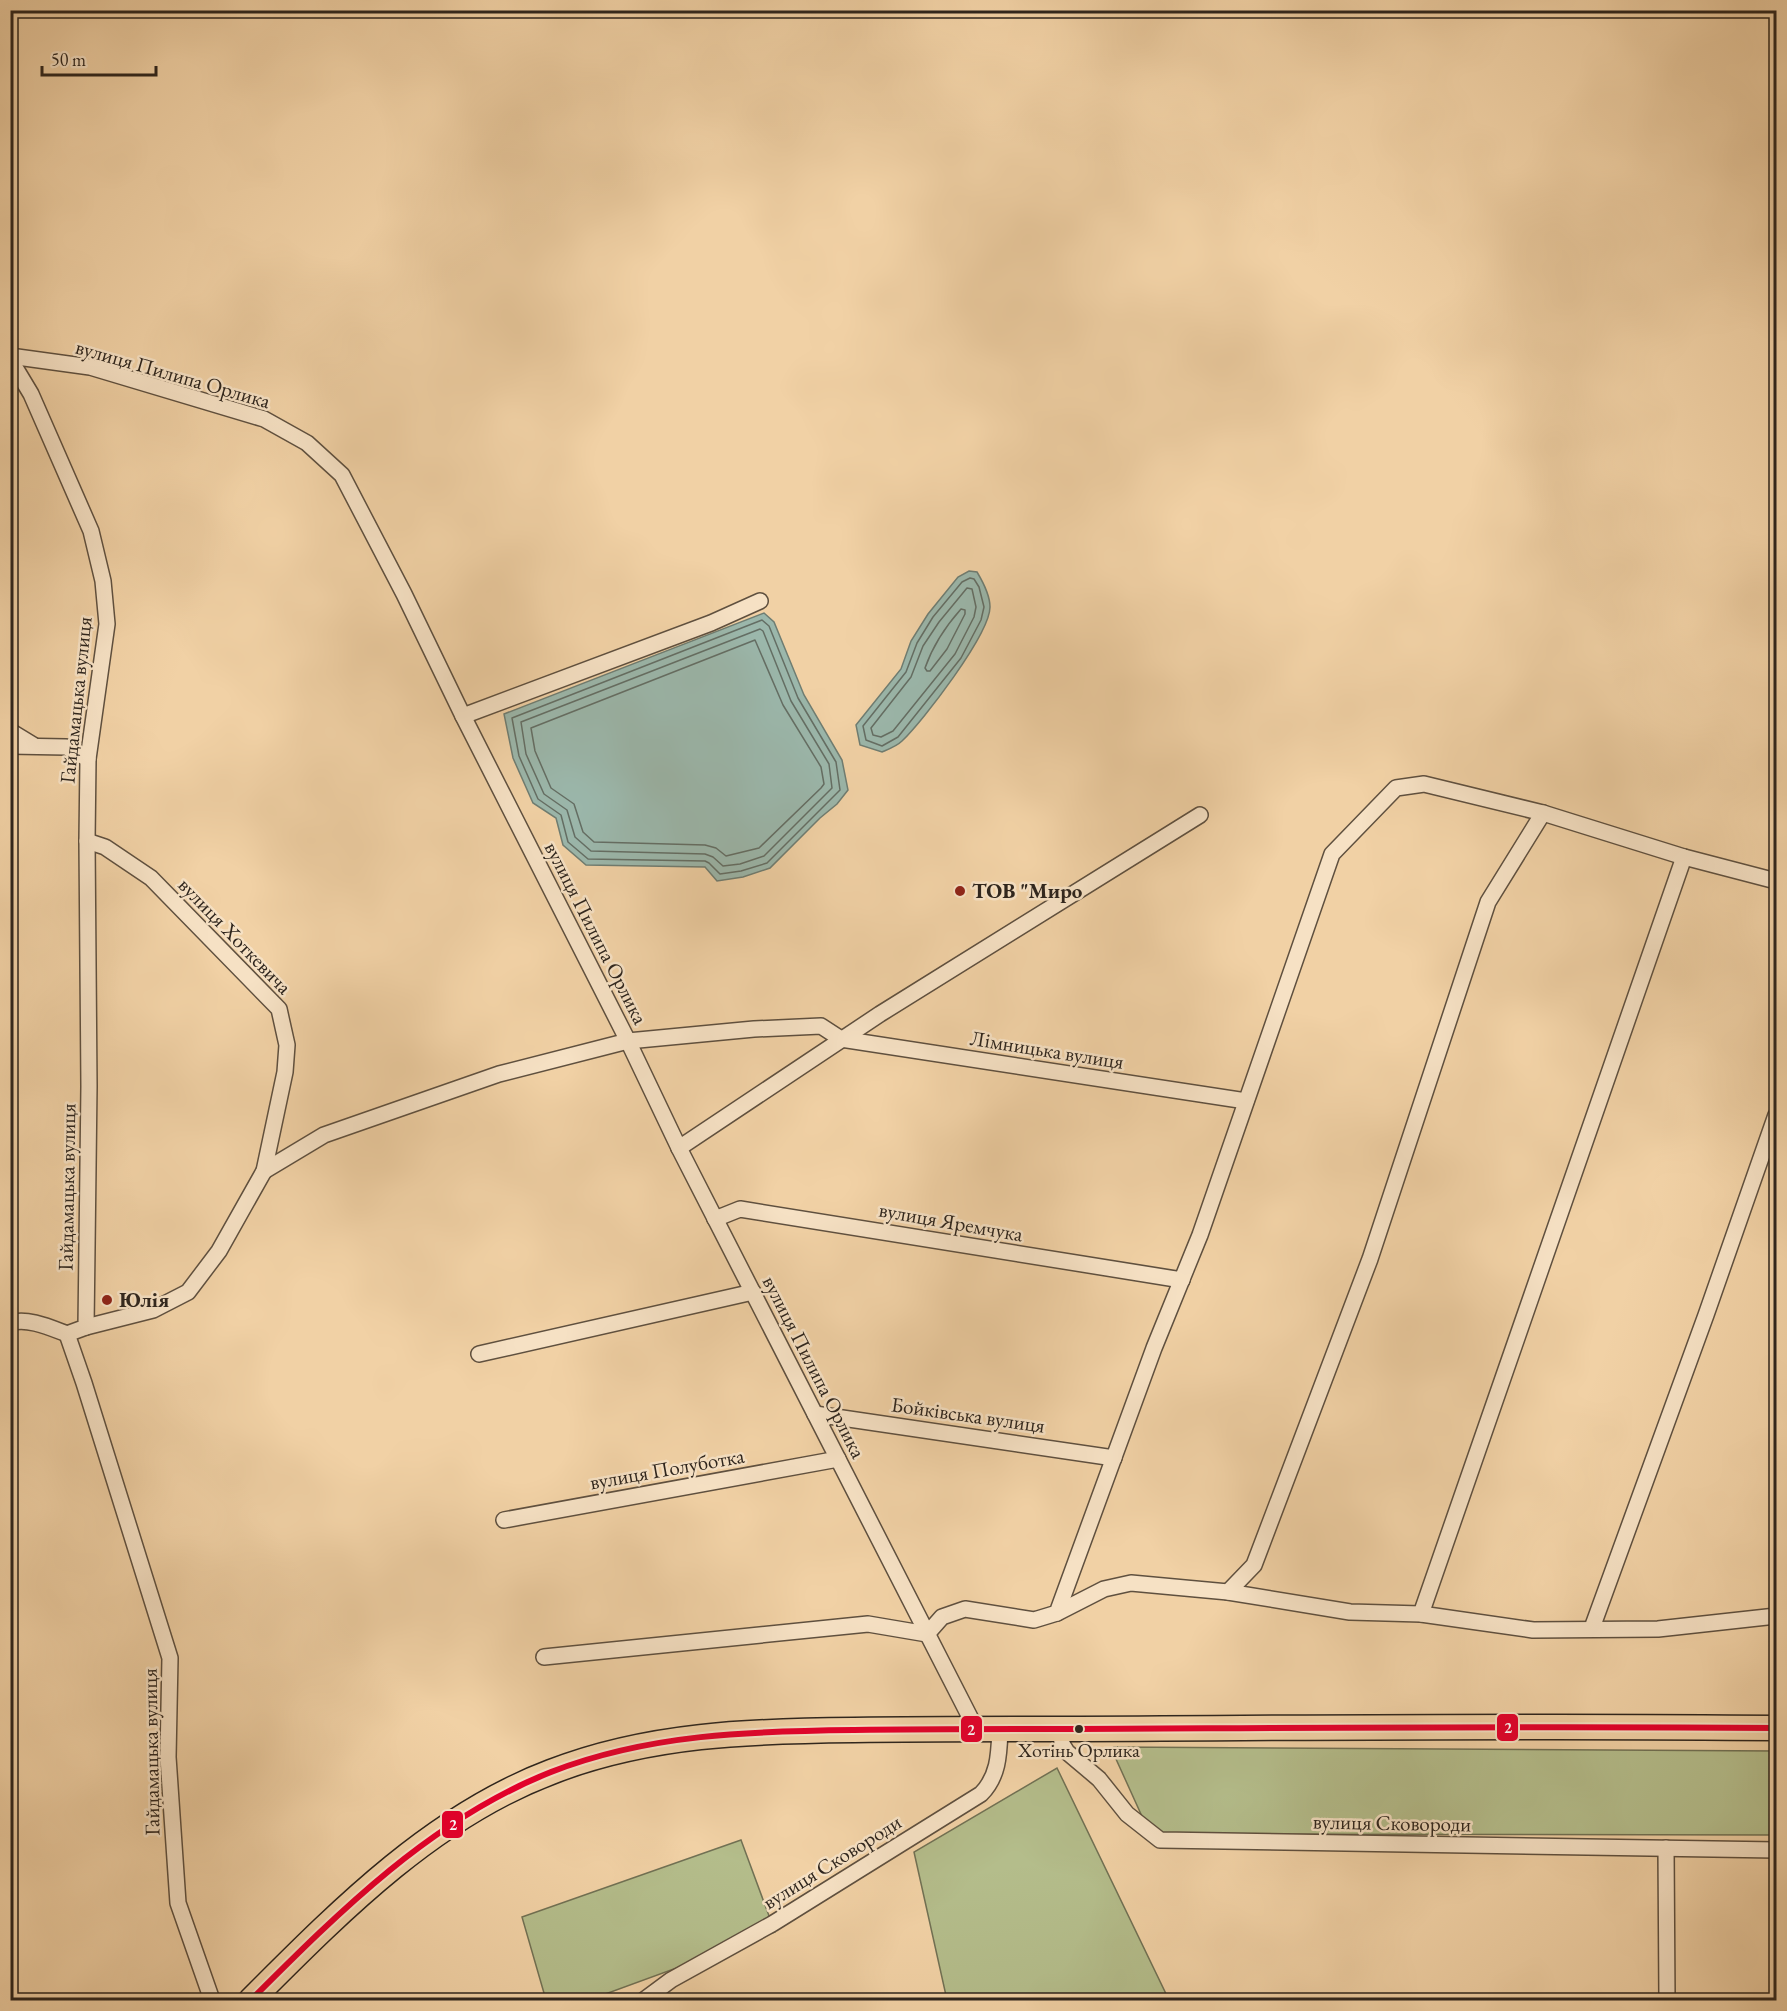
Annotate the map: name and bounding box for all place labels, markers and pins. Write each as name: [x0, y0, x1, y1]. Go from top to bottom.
place label: ТОВ "Миро: [972, 877, 1083, 904]
marker: ТОВ "Миро: [953, 884, 967, 898]
place label: Юлія: [119, 1286, 169, 1313]
marker: Юлія: [100, 1293, 114, 1307]
marker: Хотінь Орлика: [1073, 1723, 1085, 1735]
place label: Хотінь Орлика: [1017, 1737, 1140, 1763]

